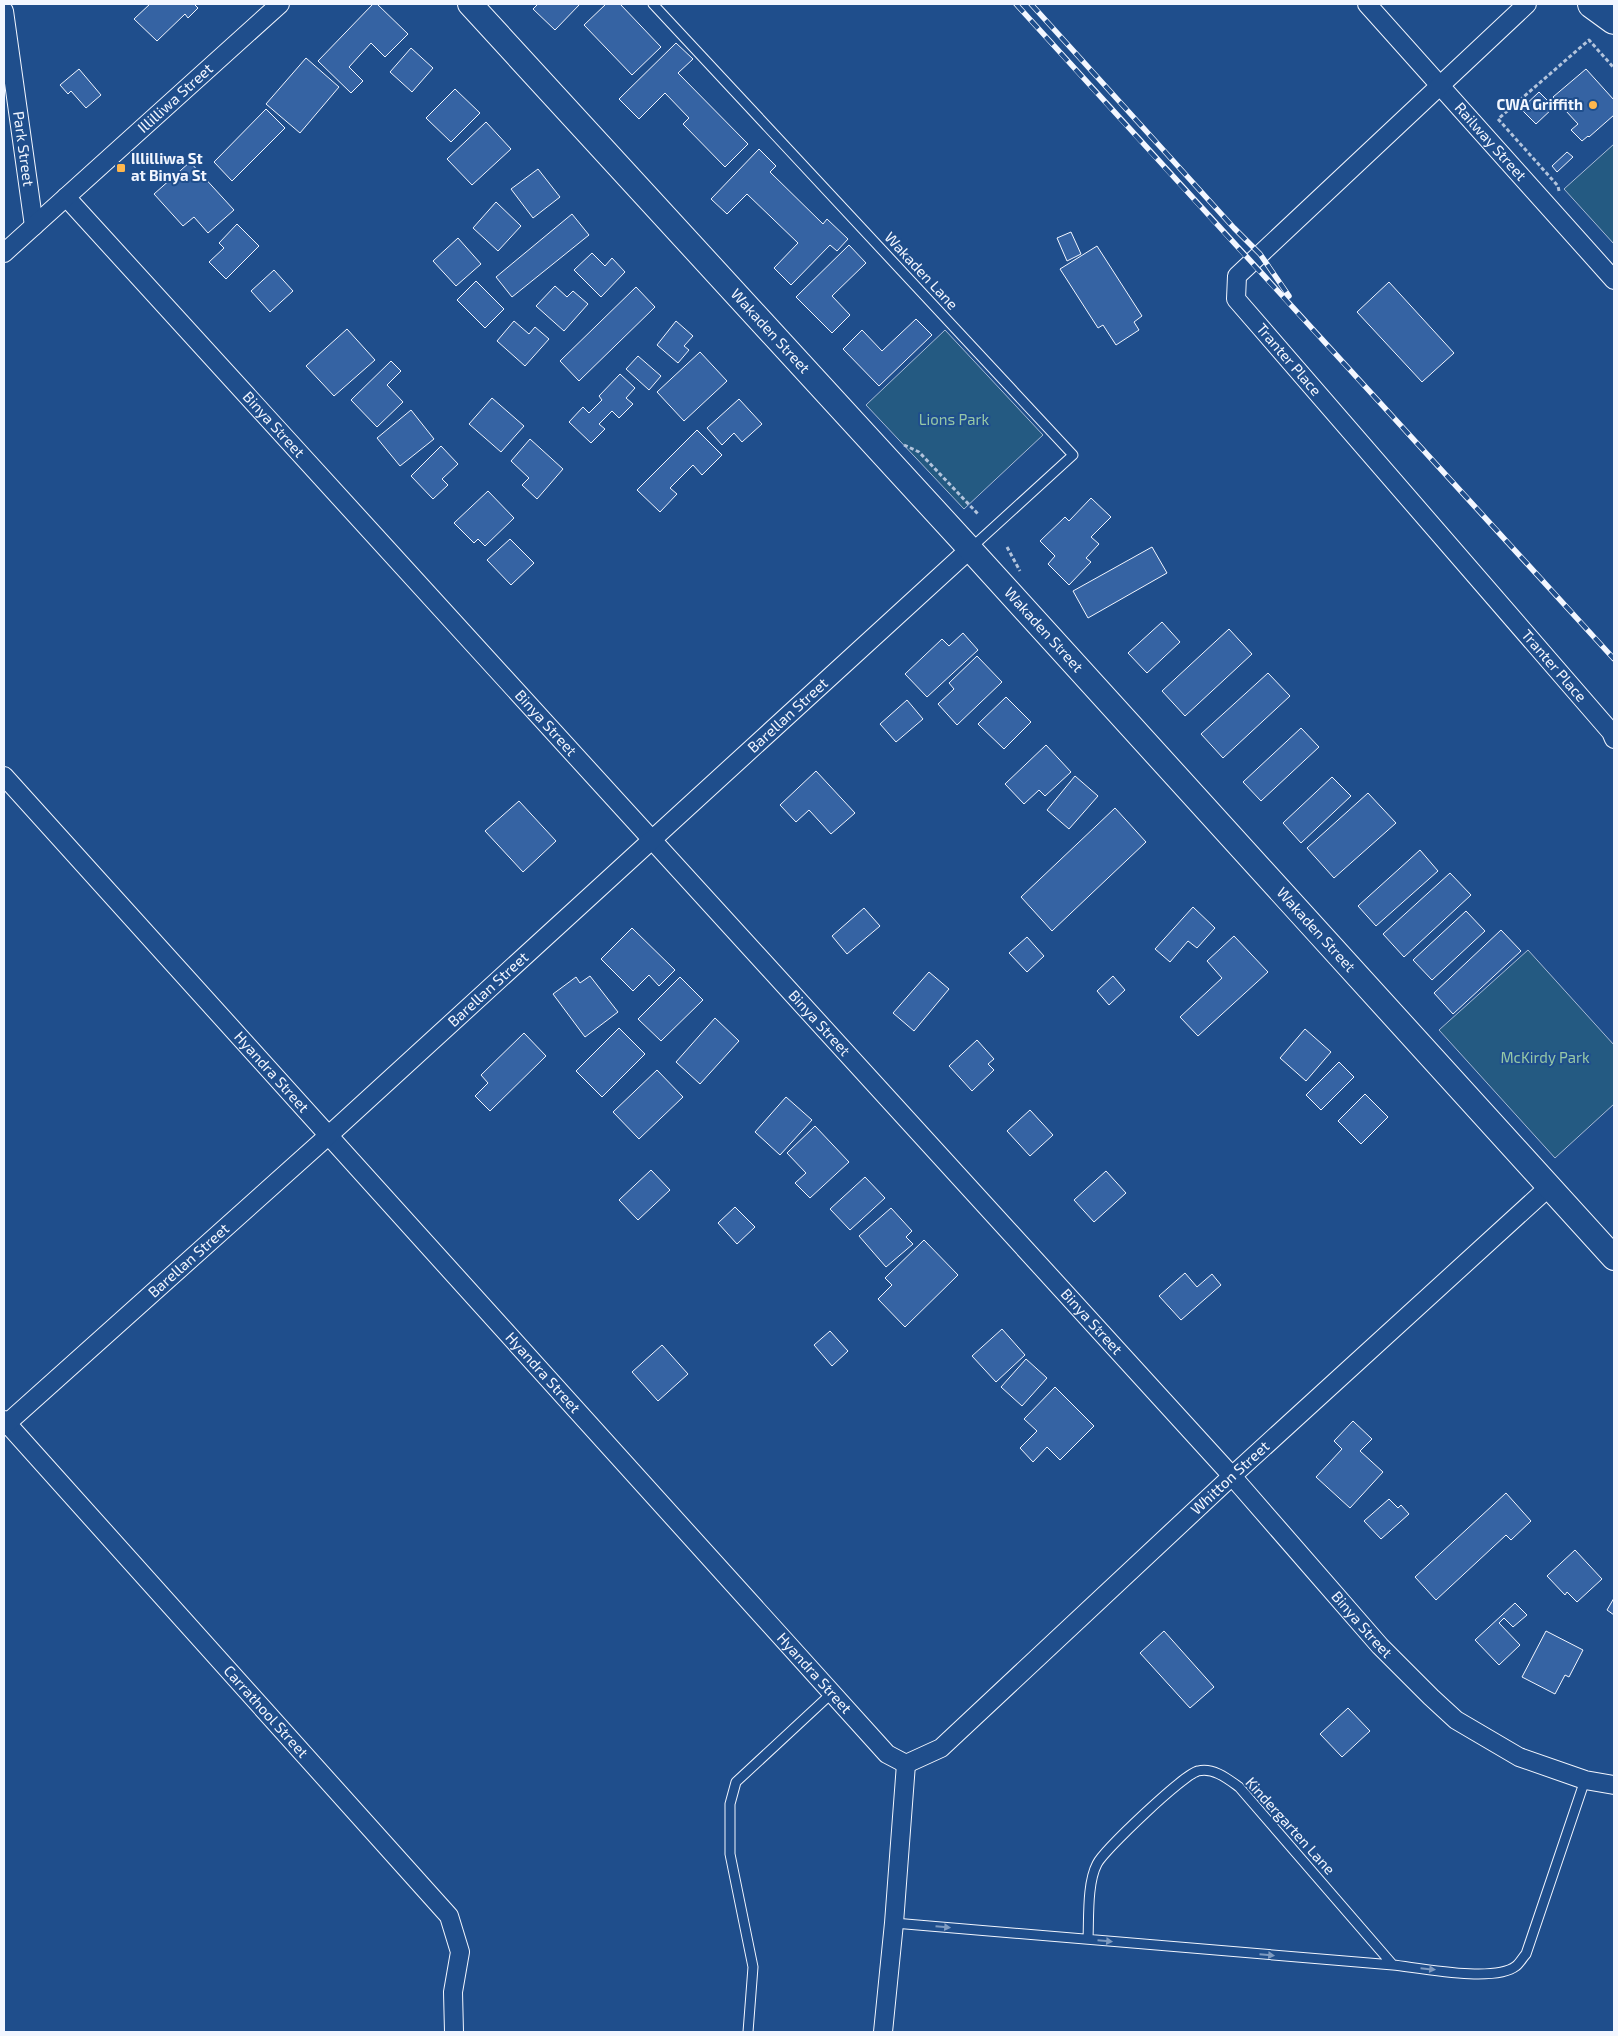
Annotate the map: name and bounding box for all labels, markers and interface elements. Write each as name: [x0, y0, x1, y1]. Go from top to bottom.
street label: Illilliwa Street: [134, 59, 216, 136]
place label: CWA Griffith: [1497, 95, 1583, 113]
street label: Railway Street: [1451, 98, 1531, 184]
marker: CWA Griffith: [1587, 99, 1599, 111]
street label: Park Street: [10, 110, 38, 188]
place label: Illilliwa St at Binya St: [131, 149, 207, 185]
marker: Illilliwa St at Binya St: [115, 162, 127, 174]
street label: Wakaden Lane: [881, 228, 962, 313]
street label: Wakaden Street: [728, 284, 814, 377]
street label: Tranter Place: [1253, 319, 1326, 399]
street label: Binya Street: [240, 387, 309, 461]
park label: Lions Park: [919, 410, 990, 428]
street label: Wakaden Street: [1001, 583, 1088, 676]
street label: Tranter Place: [1518, 625, 1591, 705]
street label: Barellan Street: [743, 673, 831, 756]
street label: Binya Street: [512, 686, 581, 759]
street label: Wakaden Street: [1273, 883, 1360, 976]
street label: Barellan Street: [444, 947, 532, 1030]
street label: Binya Street: [785, 986, 855, 1059]
street label: Hyandra Street: [231, 1027, 313, 1116]
park label: McKirdy Park: [1500, 1048, 1590, 1066]
street label: Barellan Street: [144, 1219, 232, 1301]
street label: Binya Street: [1058, 1284, 1127, 1358]
street label: Hyandra Street: [502, 1328, 585, 1416]
street label: Whitton Street: [1186, 1436, 1273, 1518]
street label: Binya Street: [1328, 1587, 1397, 1661]
street label: Hyandra Street: [774, 1629, 856, 1717]
street label: Carrathool Street: [221, 1661, 313, 1761]
street label: Kindergarten Lane: [1242, 1773, 1339, 1878]
one-way arrow: [935, 1924, 951, 1932]
one-way arrow: [1097, 1937, 1113, 1945]
one-way arrow: [1259, 1951, 1275, 1959]
one-way arrow: [1421, 1965, 1437, 1973]

